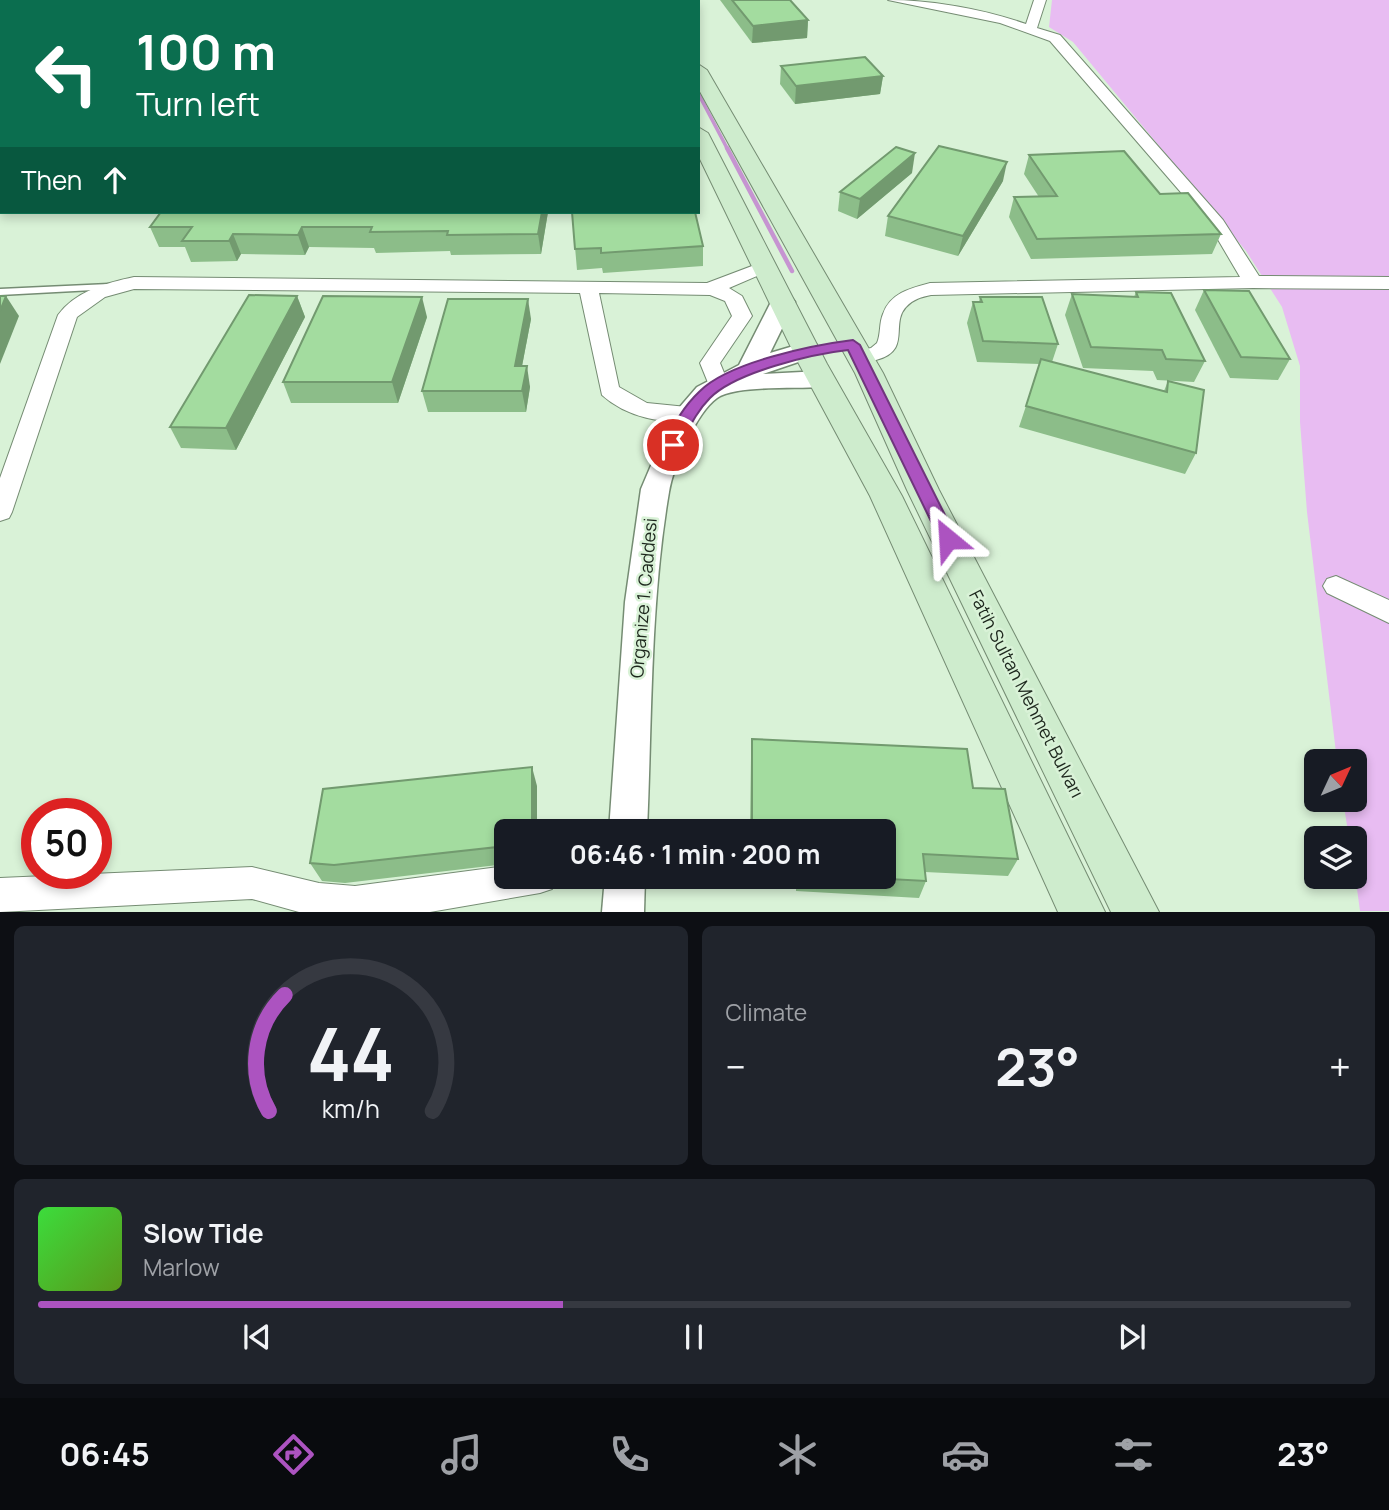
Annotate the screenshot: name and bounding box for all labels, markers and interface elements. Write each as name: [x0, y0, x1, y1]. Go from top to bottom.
text: 100 m: [136, 18, 276, 85]
icon: left: [21, 28, 112, 119]
text: Turn left: [136, 82, 260, 126]
icon: ahead: [96, 161, 134, 199]
text: Then: [21, 162, 82, 198]
pin: [643, 415, 703, 475]
icon: arrive: [654, 426, 692, 464]
position arrow: [911, 502, 985, 576]
street label: Organize 1. Caddesi: [624, 517, 662, 679]
street label: Fatih Sultan Mehmet Bulvarı: [964, 586, 1090, 801]
north arrow: [1304, 749, 1367, 812]
map controls: [1304, 749, 1367, 889]
speed limit sign: 50: [21, 798, 112, 889]
button: layers: [1304, 826, 1367, 889]
text: 06:46 · 1 min · 200 m: [570, 836, 820, 872]
text: Climate: [726, 996, 807, 1028]
text: 44: [307, 1004, 395, 1104]
text: 23°: [995, 1031, 1080, 1102]
text: −: [726, 1040, 746, 1092]
text: +: [1329, 1040, 1351, 1092]
text: km/h: [322, 1091, 380, 1126]
text: Slow Tide: [143, 1215, 264, 1251]
text: Marlow: [143, 1251, 220, 1283]
icon: previous: [238, 1318, 276, 1356]
icon: pause: [675, 1318, 713, 1356]
icon: next: [1113, 1318, 1151, 1356]
icon: directions: [269, 1430, 318, 1479]
icon: music: [437, 1430, 486, 1479]
icon: phone: [605, 1430, 654, 1479]
icon: climate: [773, 1430, 822, 1479]
icon: car: [941, 1430, 990, 1479]
icon: filters: [1109, 1430, 1158, 1479]
text: 06:45: [60, 1432, 150, 1476]
text: 23°: [1277, 1432, 1329, 1476]

